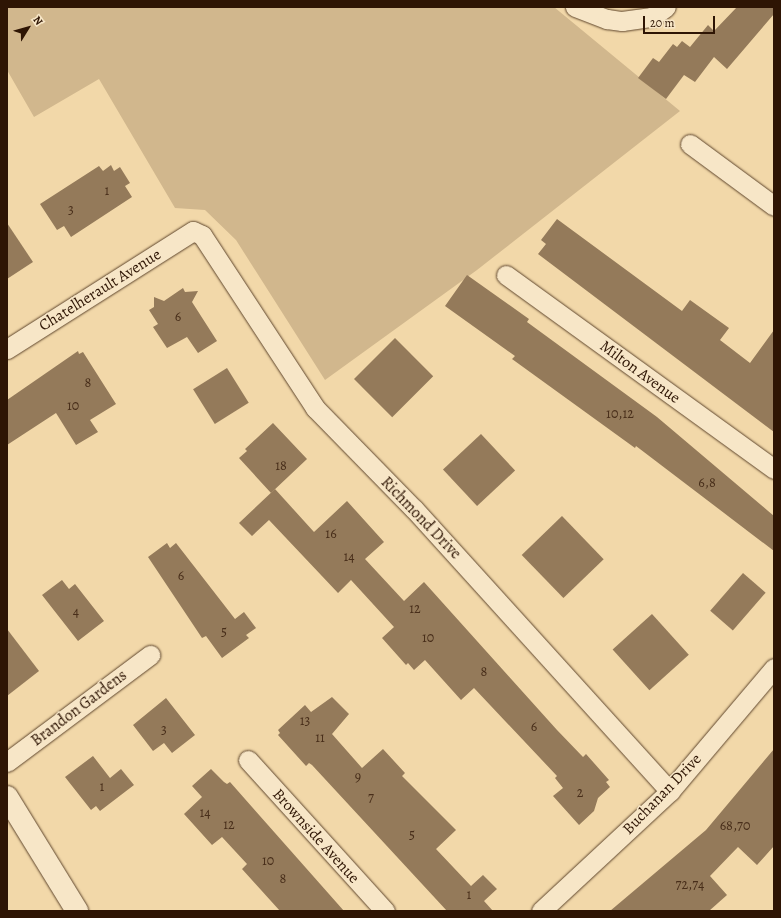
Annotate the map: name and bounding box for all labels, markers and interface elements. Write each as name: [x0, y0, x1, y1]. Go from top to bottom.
north arrow: [8, 8, 48, 48]
scale bar: [645, 8, 717, 34]
text: N: [30, 13, 46, 28]
text: 20 m: [650, 15, 674, 31]
house number: 1: [105, 183, 109, 199]
house number: 3: [68, 202, 74, 218]
street label: Chatelherault Avenue: [35, 245, 165, 335]
house number: 6: [175, 309, 181, 325]
street label: Milton Avenue: [596, 336, 684, 408]
house number: 8: [85, 375, 91, 391]
house number: 10: [67, 398, 79, 414]
house number: 10,12: [606, 406, 634, 422]
house number: 18: [275, 458, 287, 474]
street label: Richmond Drive: [377, 473, 465, 563]
house number: 6,8: [698, 475, 716, 491]
house number: 16: [325, 526, 337, 542]
house number: 14: [343, 549, 355, 565]
house number: 6: [178, 568, 184, 584]
house number: 12: [409, 601, 421, 617]
house number: 4: [73, 604, 79, 620]
house number: 5: [221, 624, 227, 640]
house number: 10: [422, 630, 434, 646]
house number: 8: [481, 664, 487, 680]
street label: Brandon Gardens: [27, 666, 131, 750]
house number: 13: [300, 713, 310, 729]
house number: 6: [531, 719, 537, 735]
house number: 3: [161, 722, 167, 738]
house number: 11: [315, 730, 325, 746]
street label: Buchanan Drive: [619, 750, 705, 838]
house number: 9: [355, 769, 361, 785]
house number: 1: [100, 779, 104, 795]
street label: Brownside Avenue: [269, 785, 363, 887]
house number: 2: [577, 785, 583, 801]
house number: 7: [368, 790, 374, 806]
house number: 14: [199, 805, 211, 821]
house number: 12: [223, 817, 235, 833]
house number: 68,70: [720, 818, 750, 834]
house number: 5: [409, 827, 415, 843]
house number: 10: [262, 853, 274, 869]
house number: 8: [280, 871, 286, 887]
house number: 72,74: [676, 877, 704, 893]
house number: 1: [467, 887, 471, 903]

